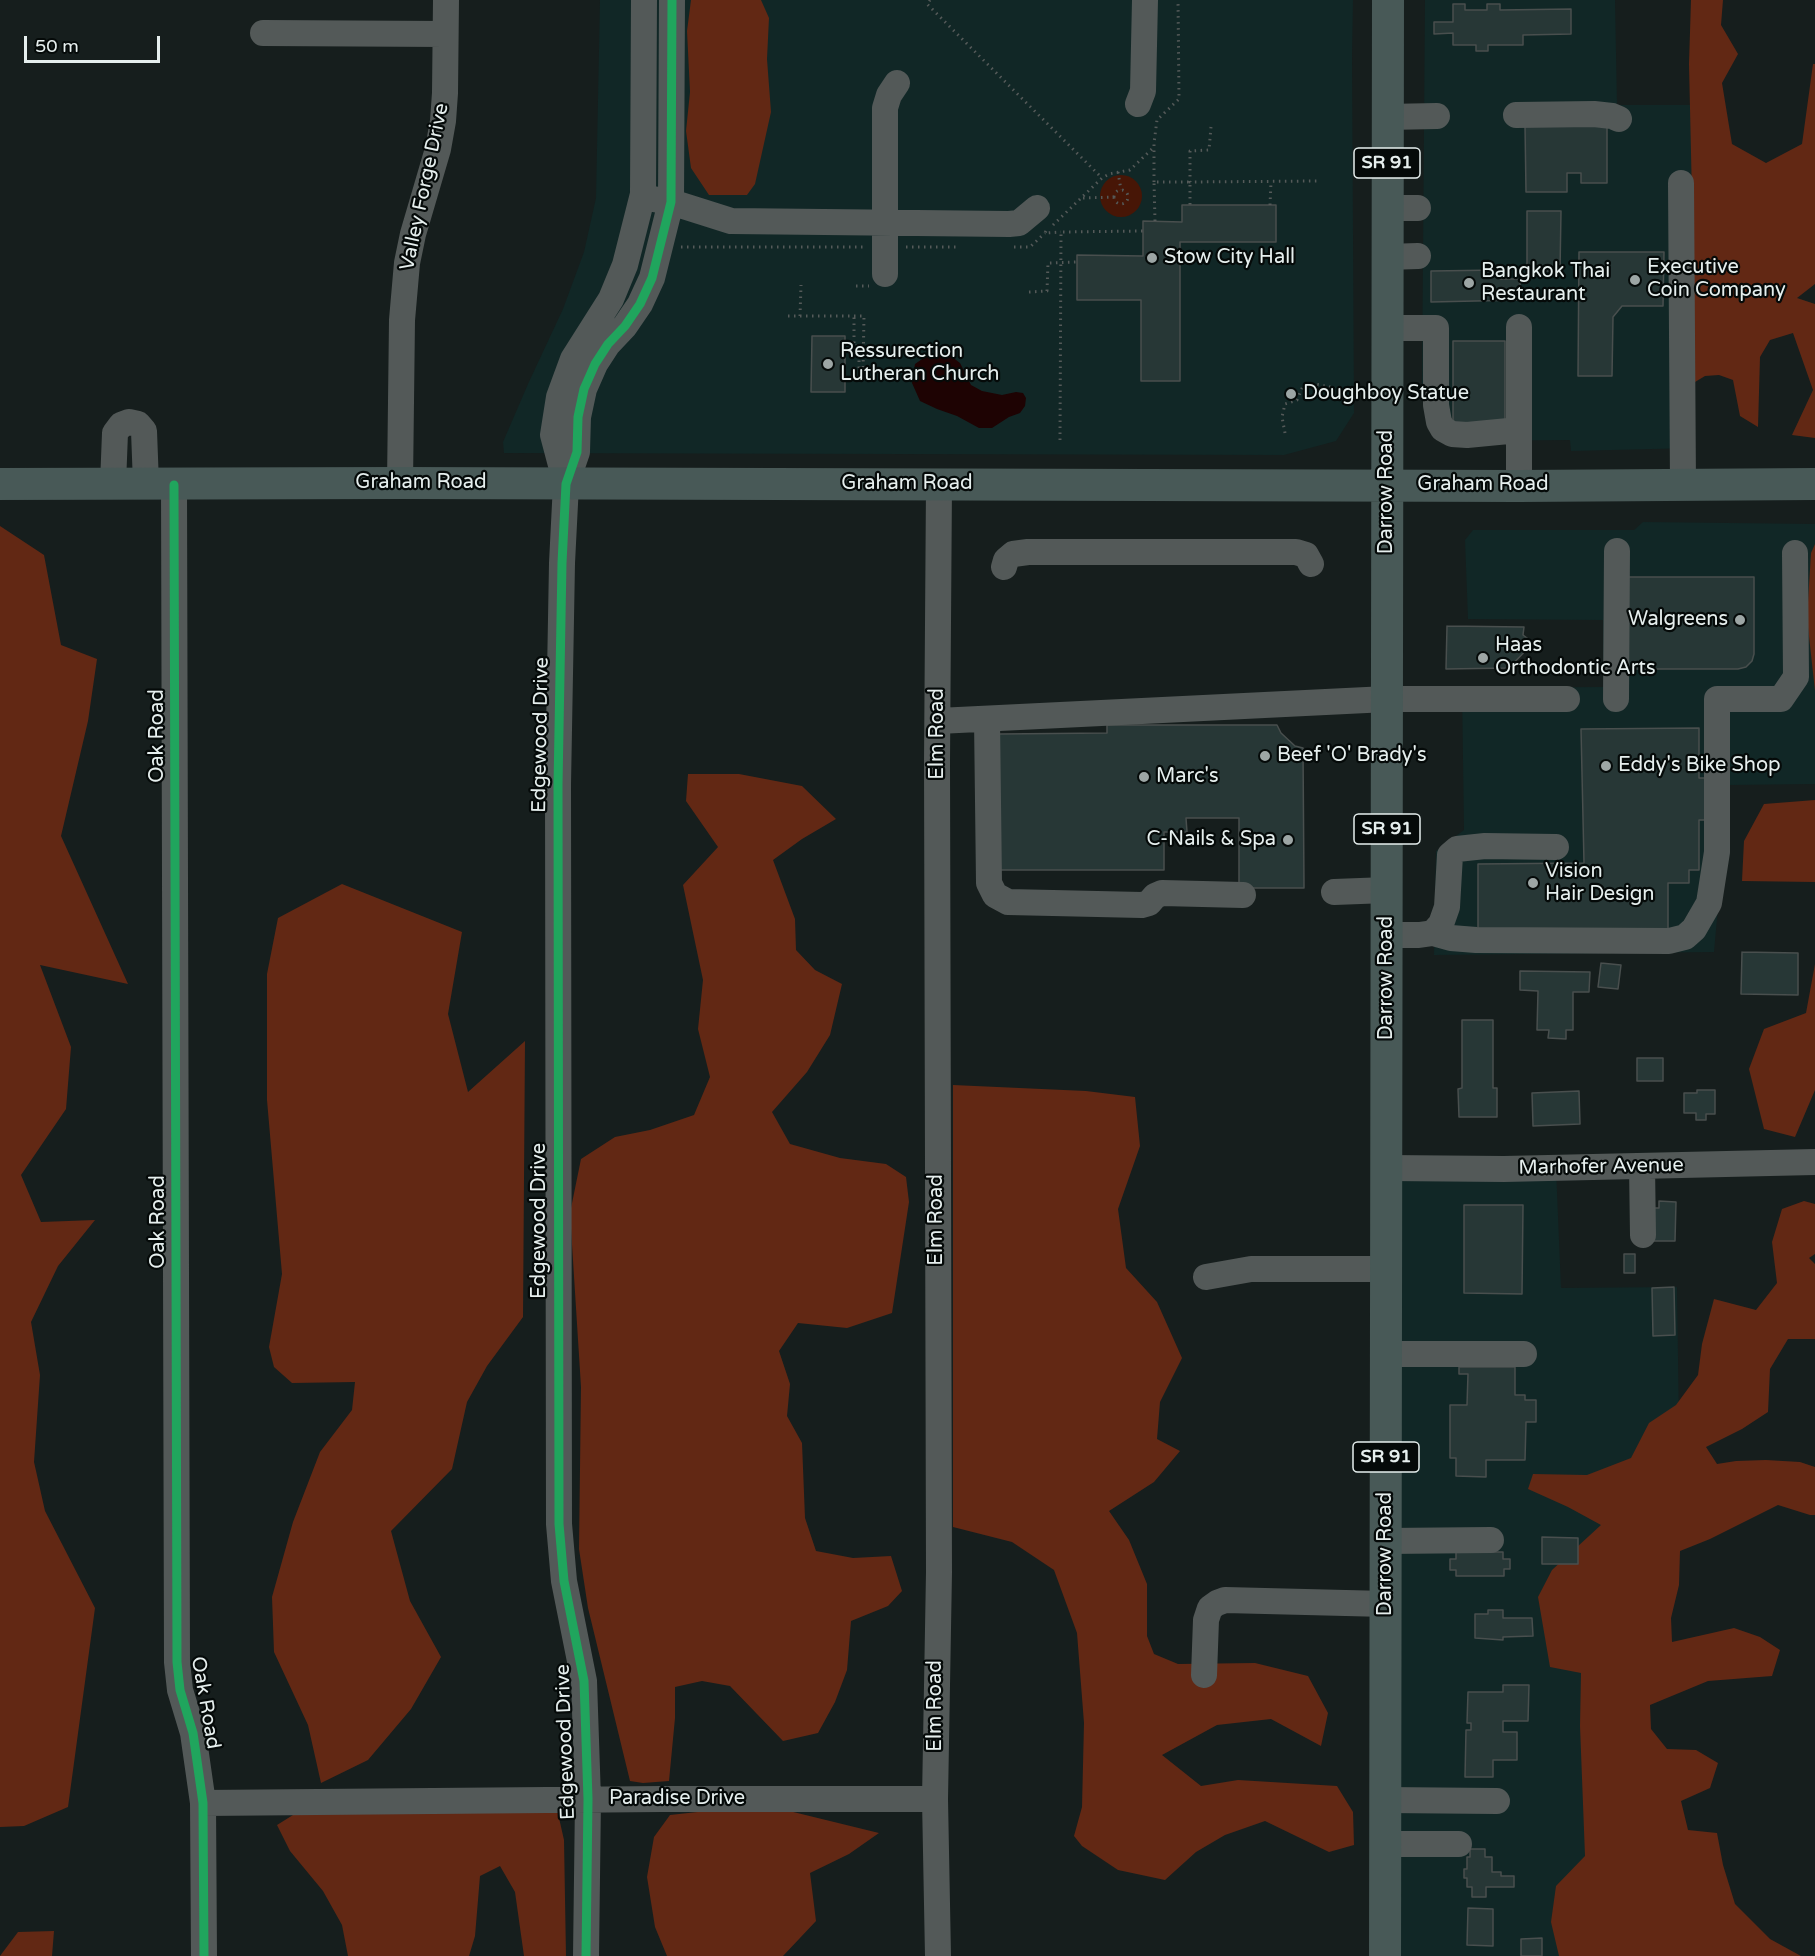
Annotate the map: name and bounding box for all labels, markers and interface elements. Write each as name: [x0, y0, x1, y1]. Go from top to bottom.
scale bar: [27, 24, 164, 62]
text: 50 m: [35, 35, 79, 57]
street label: Valley Forge Drive: [396, 101, 454, 273]
road number: SR 91: [1354, 148, 1420, 178]
place label: Stow City Hall: [1164, 246, 1295, 270]
marker: Stow City Hall: [1145, 251, 1159, 265]
place label: Executive Coin Company: [1647, 256, 1786, 303]
place label: Bangkok Thai Restaurant: [1481, 260, 1610, 307]
marker: Executive Coin Company: [1628, 273, 1642, 287]
marker: Bangkok Thai Restaurant: [1462, 276, 1476, 290]
place label: Ressurection Lutheran Church: [840, 340, 999, 387]
marker: Ressurection Lutheran Church: [821, 357, 835, 371]
place label: Doughboy Statue: [1303, 382, 1469, 406]
marker: Doughboy Statue: [1284, 387, 1298, 401]
street label: Darrow Road: [1375, 430, 1399, 554]
street label: Graham Road: [355, 471, 487, 495]
street label: Graham Road: [841, 472, 973, 496]
street label: Graham Road: [1417, 473, 1549, 497]
place label: Walgreens: [1628, 608, 1728, 632]
marker: Walgreens: [1733, 613, 1747, 627]
place label: Haas Orthodontic Arts: [1495, 634, 1656, 681]
marker: Haas Orthodontic Arts: [1476, 651, 1490, 665]
street label: Edgewood Drive: [528, 657, 554, 813]
street label: Elm Road: [926, 688, 950, 780]
street label: Oak Road: [146, 689, 170, 783]
place label: Beef 'O' Brady's: [1277, 744, 1427, 768]
marker: Beef 'O' Brady's: [1258, 749, 1272, 763]
place label: Eddy's Bike Shop: [1618, 754, 1781, 778]
marker: Eddy's Bike Shop: [1599, 759, 1613, 773]
place label: Marc's: [1156, 765, 1219, 789]
marker: Marc's: [1137, 770, 1151, 784]
road number: SR 91: [1354, 814, 1420, 844]
place label: C-Nails & Spa: [1146, 828, 1276, 852]
marker: C-Nails & Spa: [1281, 833, 1295, 847]
place label: Vision Hair Design: [1545, 860, 1655, 907]
marker: Vision Hair Design: [1526, 876, 1540, 890]
street label: Darrow Road: [1375, 916, 1399, 1040]
street label: Edgewood Drive: [528, 1143, 552, 1299]
street label: Marhofer Avenue: [1518, 1154, 1684, 1180]
street label: Elm Road: [925, 1174, 949, 1266]
street label: Oak Road: [147, 1175, 171, 1269]
road number: SR 91: [1353, 1442, 1419, 1472]
street label: Darrow Road: [1374, 1492, 1398, 1616]
street label: Oak Road: [185, 1655, 225, 1751]
street label: Elm Road: [924, 1660, 948, 1752]
street label: Edgewood Drive: [551, 1664, 581, 1820]
street label: Paradise Drive: [609, 1787, 745, 1811]

